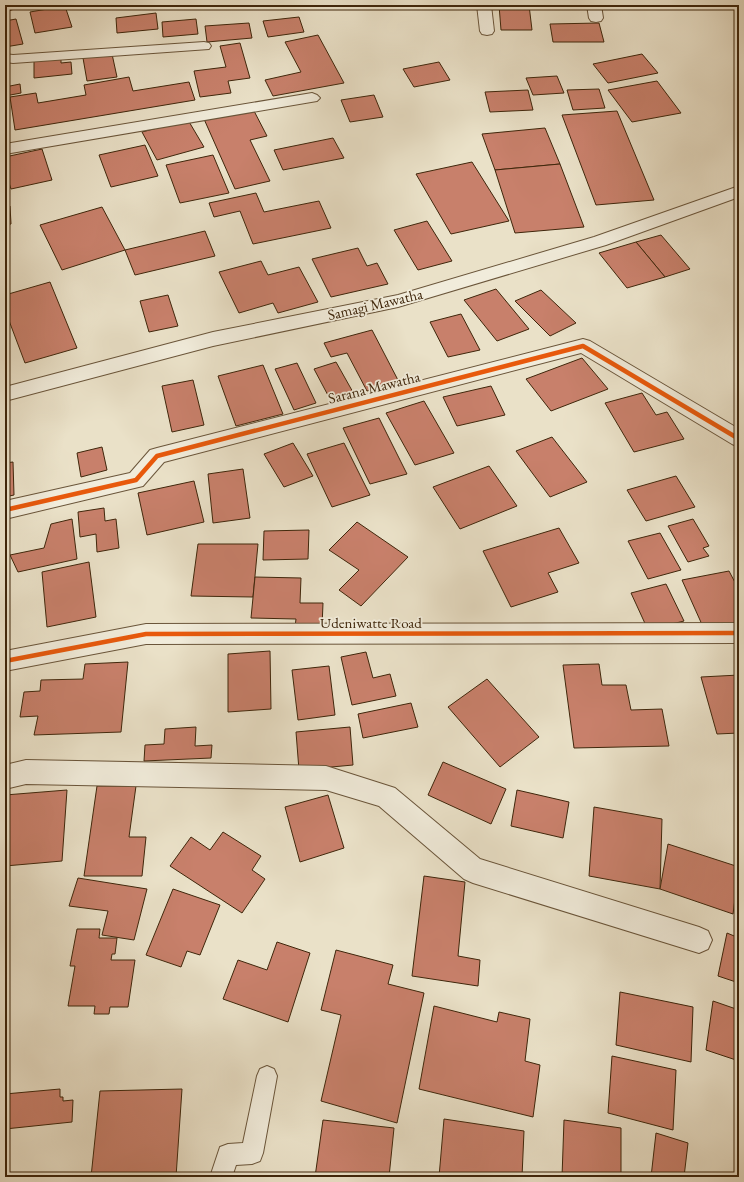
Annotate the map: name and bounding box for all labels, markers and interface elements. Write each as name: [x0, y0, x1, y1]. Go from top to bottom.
street label: Samagi Mawatha: [326, 284, 424, 324]
street label: Sarana Mawatha: [326, 366, 422, 408]
street label: Udeniwatte Road: [320, 613, 422, 632]

